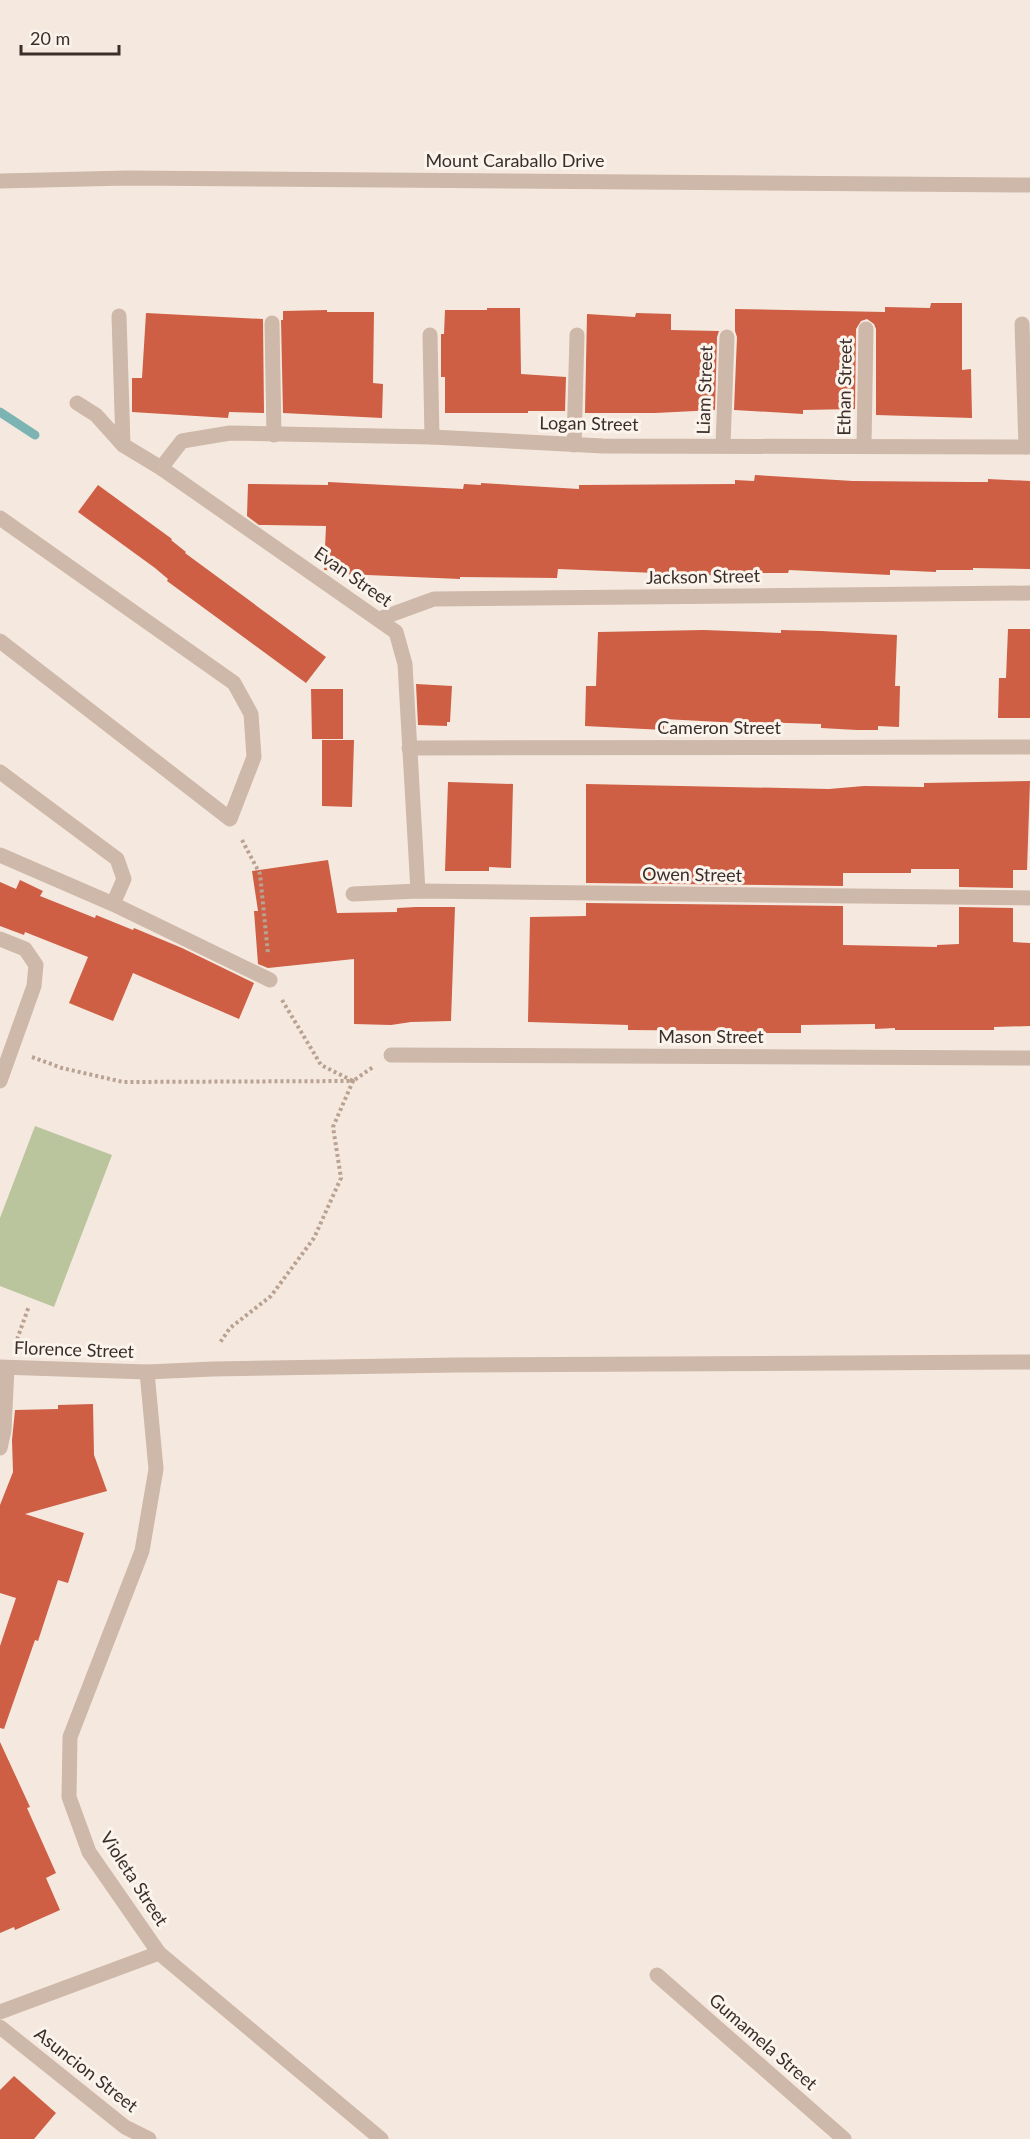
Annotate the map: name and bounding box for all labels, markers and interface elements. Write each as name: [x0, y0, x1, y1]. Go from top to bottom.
scale bar: [21, 18, 118, 56]
text: 20 m: [30, 27, 70, 49]
street label: Mount Caraballo Drive: [425, 149, 605, 171]
street label: Ethan Street: [832, 338, 856, 436]
street label: Liam Street: [691, 344, 717, 435]
street label: Logan Street: [539, 411, 639, 435]
street label: Evan Street: [310, 541, 397, 611]
street label: Jackson Street: [646, 564, 761, 588]
street label: Cameron Street: [657, 716, 781, 738]
street label: Owen Street: [642, 862, 743, 886]
street label: Mason Street: [658, 1025, 764, 1047]
street label: Florence Street: [14, 1336, 135, 1362]
street label: Violeta Street: [96, 1827, 174, 1930]
street label: Gumamela Street: [705, 1988, 823, 2095]
street label: Asuncion Street: [31, 2022, 143, 2117]

